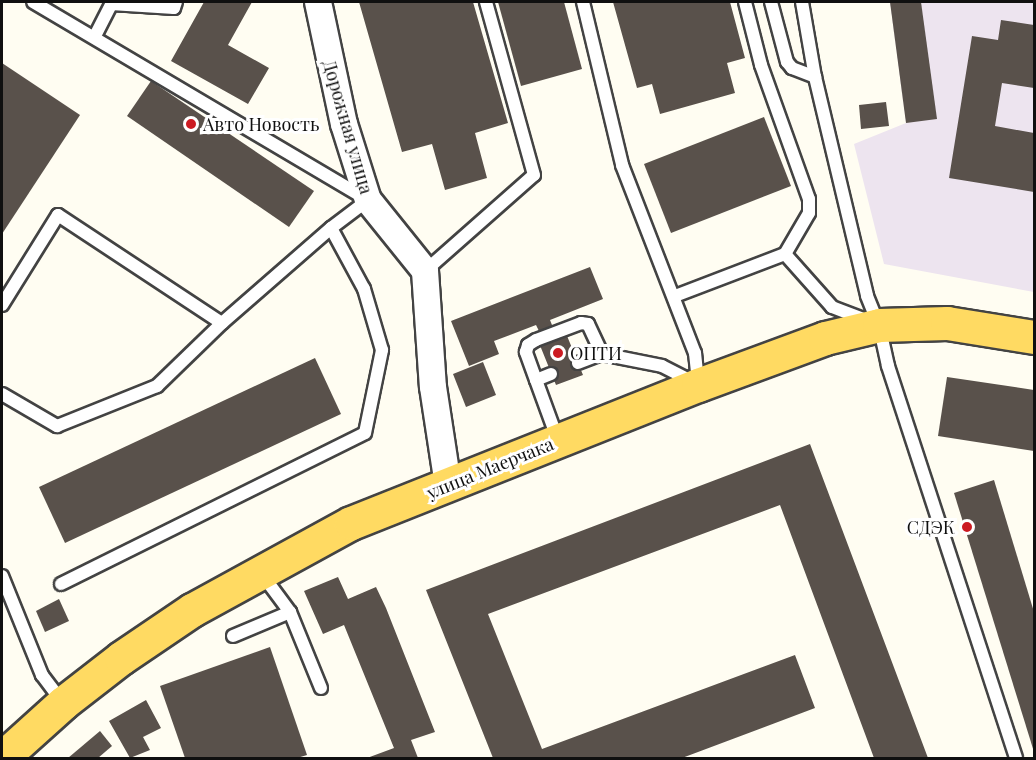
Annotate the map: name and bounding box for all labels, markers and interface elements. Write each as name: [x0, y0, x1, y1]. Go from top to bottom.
street label: Дорожная улица: [319, 57, 377, 197]
place label: Авто Новость: [203, 113, 319, 135]
marker: Авто Новость: [184, 117, 198, 131]
place label: ОПТИ: [570, 342, 622, 364]
marker: ОПТИ: [551, 346, 565, 360]
street label: улица Маерчака: [423, 433, 557, 503]
place label: СДЭК: [907, 516, 955, 538]
marker: СДЭК: [960, 520, 974, 534]

